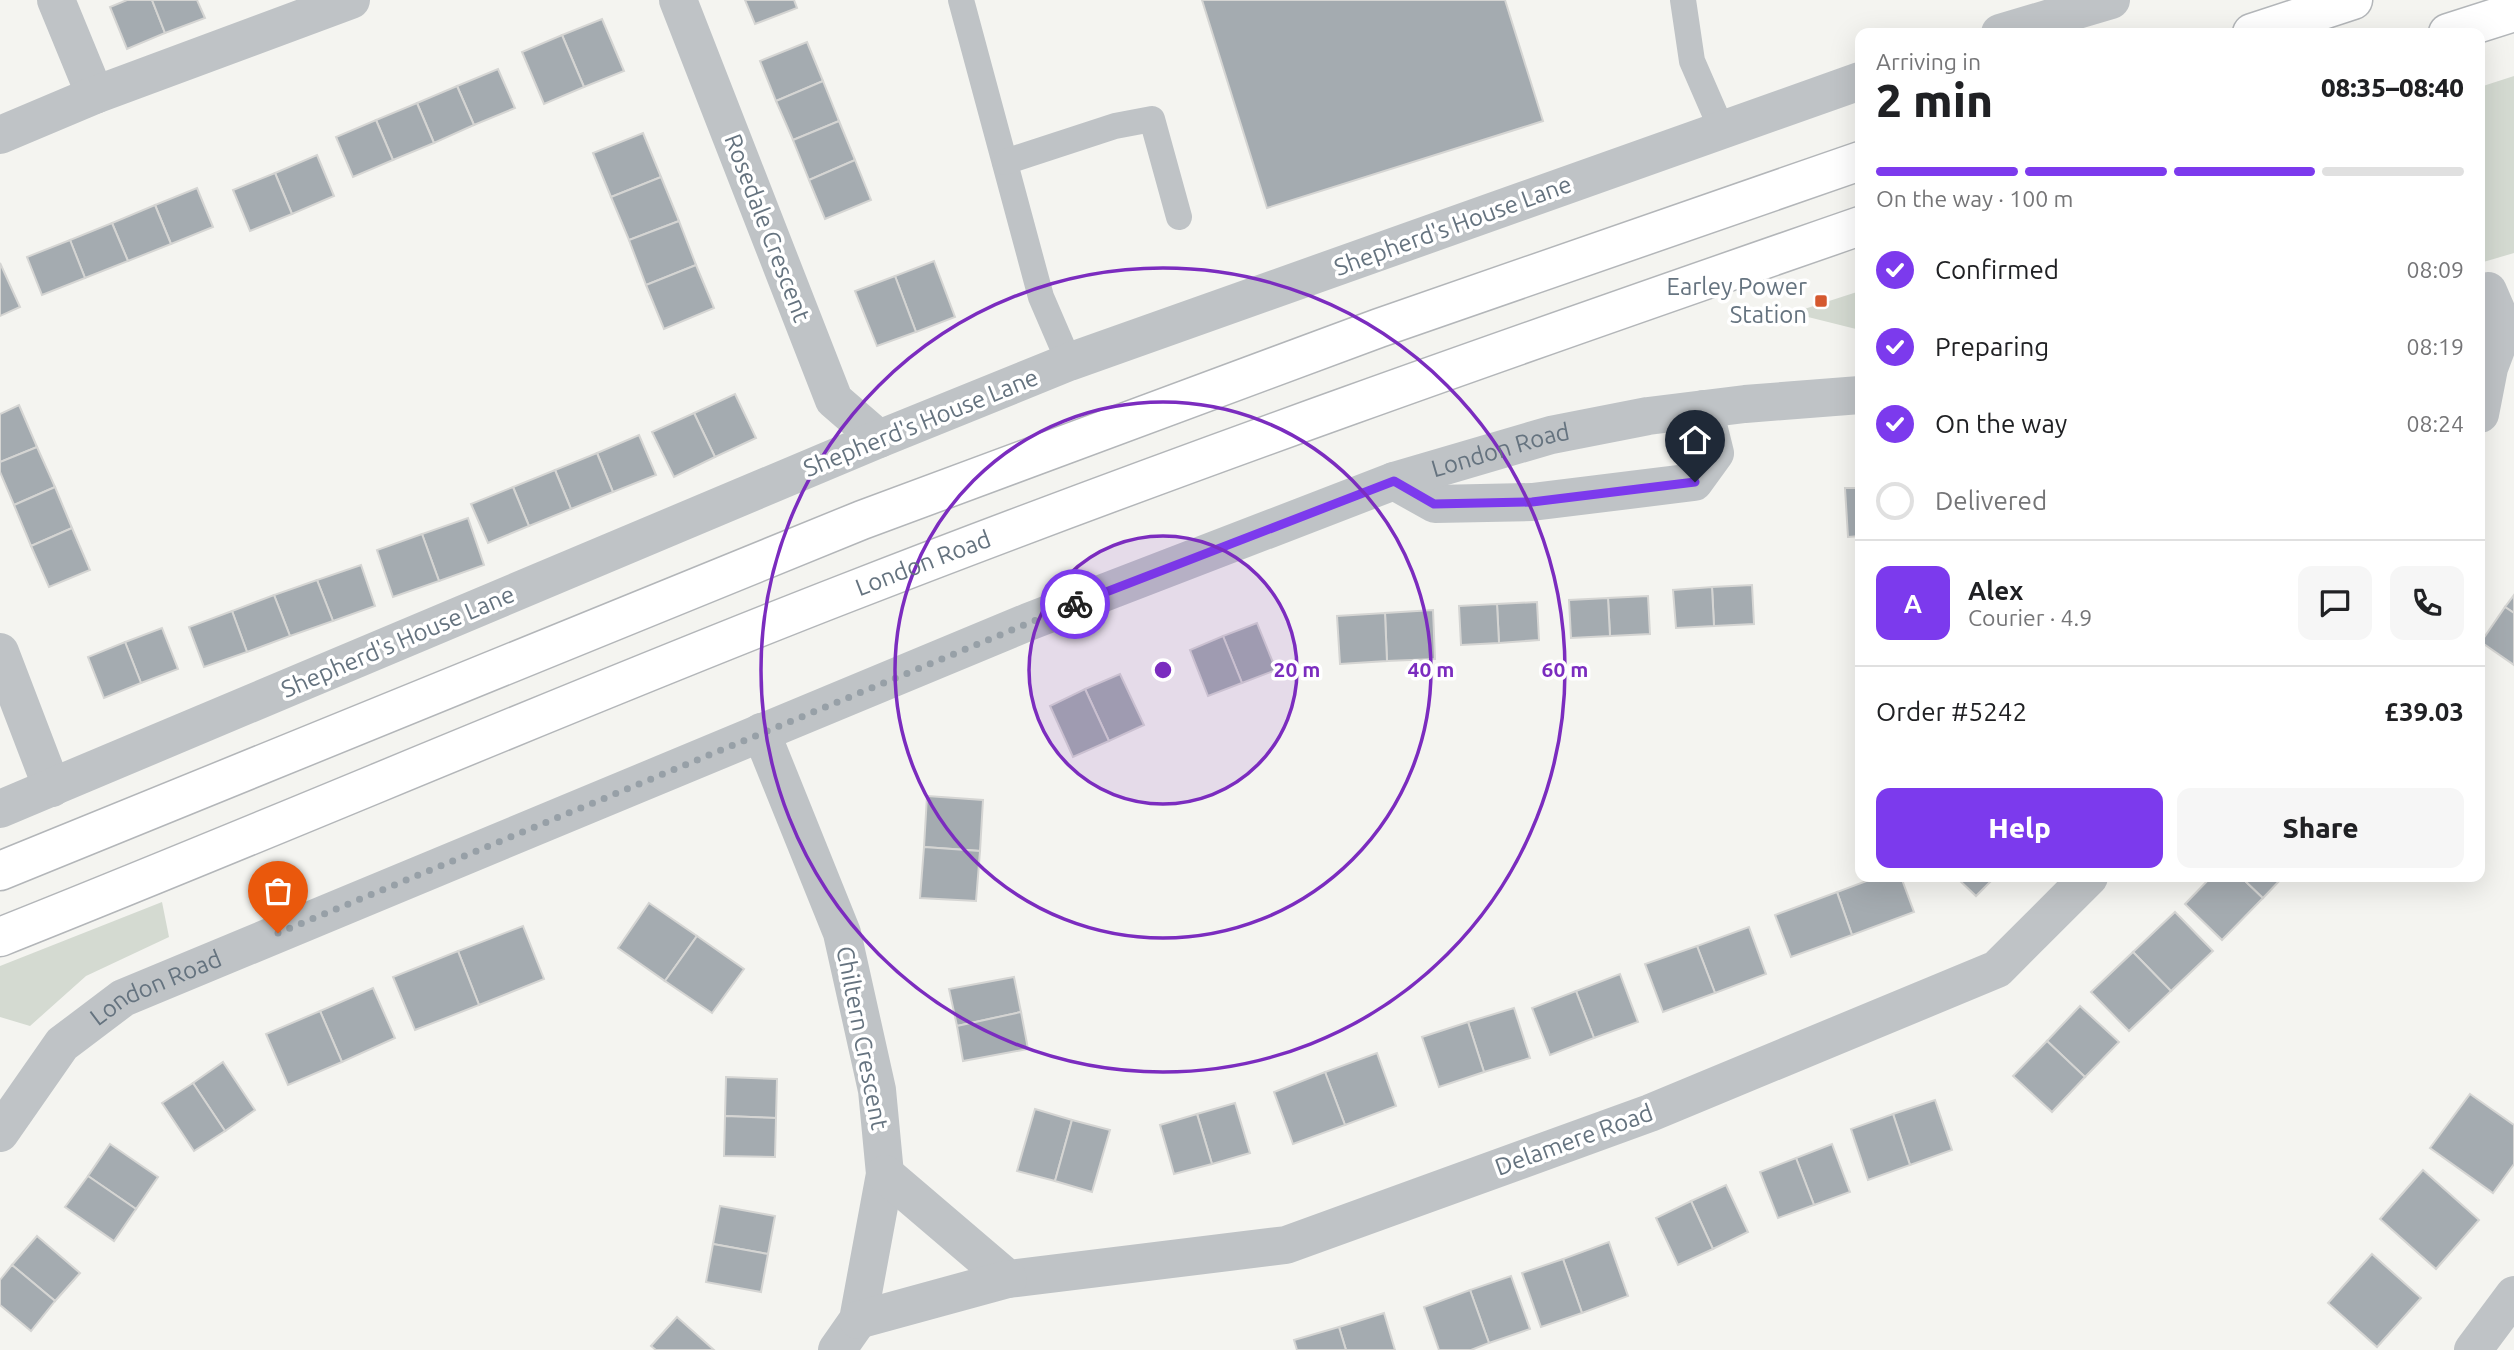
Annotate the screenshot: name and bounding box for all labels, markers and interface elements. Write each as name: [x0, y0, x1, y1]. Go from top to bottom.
text: Arriving in: [1876, 49, 1981, 74]
text: 08:35–08:40: [2321, 73, 2464, 102]
text: 2 min: [1876, 74, 1993, 126]
street label: Rosedale Crescent: [719, 130, 816, 326]
street label: Shepherd's House Lane: [1331, 170, 1575, 281]
text: On the way · 100 m: [1876, 186, 2073, 211]
icon: check: [1876, 251, 1914, 289]
text: Confirmed: [1935, 255, 2059, 284]
text: 08:09: [2406, 257, 2464, 282]
place label: Earley Power Station: [1666, 273, 1807, 328]
marker: Earley Power Station: [1813, 293, 1829, 309]
icon: check: [1876, 328, 1914, 366]
text: Preparing: [1935, 332, 2049, 361]
text: 08:19: [2406, 334, 2464, 359]
street label: Shepherd's House Lane: [800, 363, 1042, 482]
icon: check: [1876, 405, 1914, 443]
text: On the way: [1935, 409, 2067, 438]
pin: [1665, 410, 1725, 482]
text: 08:24: [2406, 411, 2464, 436]
street label: London Road: [1428, 418, 1572, 482]
icon: home: [1676, 421, 1714, 459]
text: Delivered: [1935, 486, 2047, 515]
street label: London Road: [852, 525, 994, 601]
button: chat: [2298, 566, 2372, 640]
button: phone: [2390, 566, 2464, 640]
courier: [1040, 569, 1110, 639]
text: Alex: [1968, 576, 2023, 605]
street label: Shepherd's House Lane: [277, 580, 518, 703]
icon: bike: [1056, 585, 1094, 623]
text: A: [1904, 589, 1922, 618]
text: Courier · 4.9: [1968, 605, 2092, 630]
text: 20 m: [1274, 657, 1320, 681]
text: 40 m: [1408, 657, 1454, 681]
text: 60 m: [1542, 657, 1588, 681]
centre of rings: [1151, 658, 1175, 682]
text: Order #5242: [1876, 697, 2027, 726]
text: £39.03: [2384, 697, 2464, 726]
button: Help: [1876, 788, 2163, 868]
button: Share: [2177, 788, 2464, 868]
pin: [248, 861, 308, 933]
icon: bag: [259, 872, 297, 910]
street label: Chiltern Crescent: [831, 944, 894, 1133]
street label: London Road: [85, 945, 225, 1031]
street label: Delamere Road: [1491, 1098, 1656, 1181]

